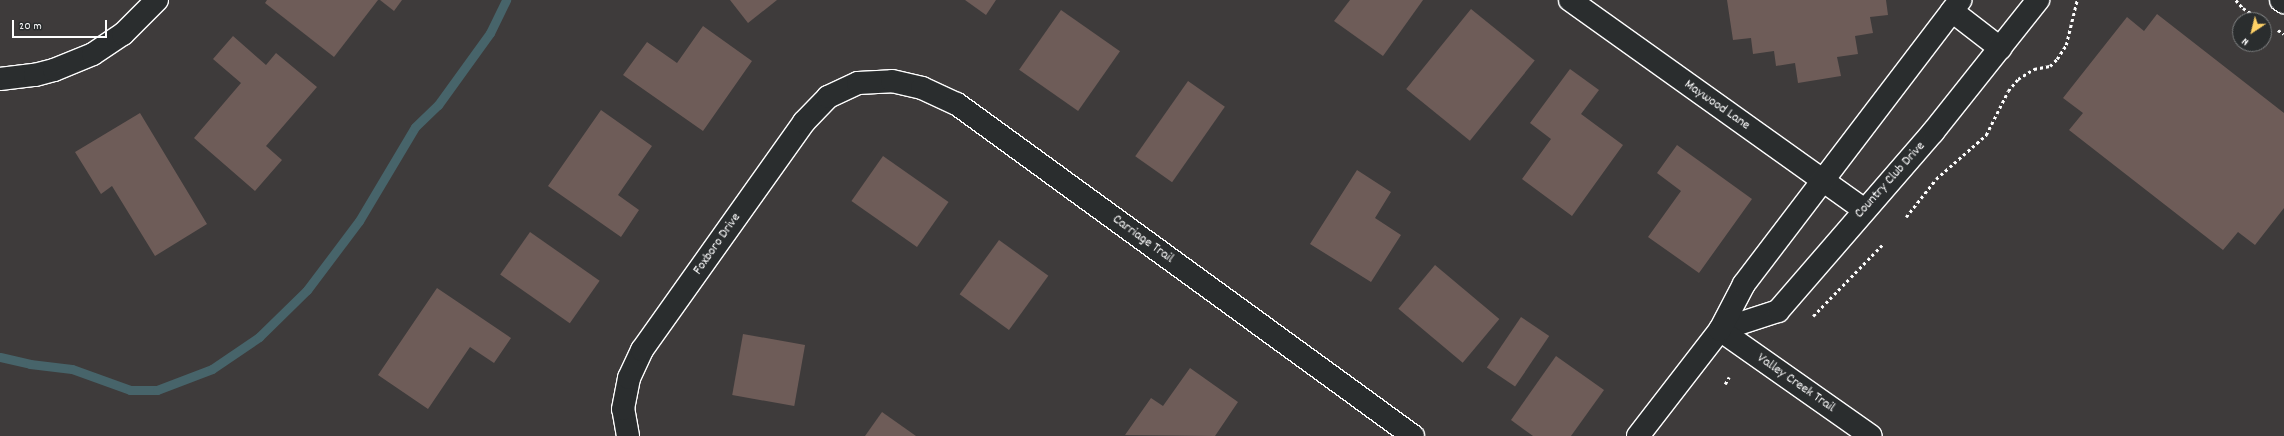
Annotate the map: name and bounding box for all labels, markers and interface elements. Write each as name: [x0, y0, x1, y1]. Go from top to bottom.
scale bar: [14, 12, 109, 38]
north arrow: [2232, 12, 2272, 52]
text: 20 m: [19, 18, 42, 35]
text: N: [2239, 33, 2253, 49]
street label: Maywood Lane: [1681, 76, 1753, 134]
street label: Country Club Drive: [1851, 138, 1929, 222]
street label: Foxboro Drive: [690, 210, 744, 278]
street label: Carriage Trail: [1109, 211, 1177, 267]
street label: Valley Creek Trail: [1754, 350, 1838, 416]

